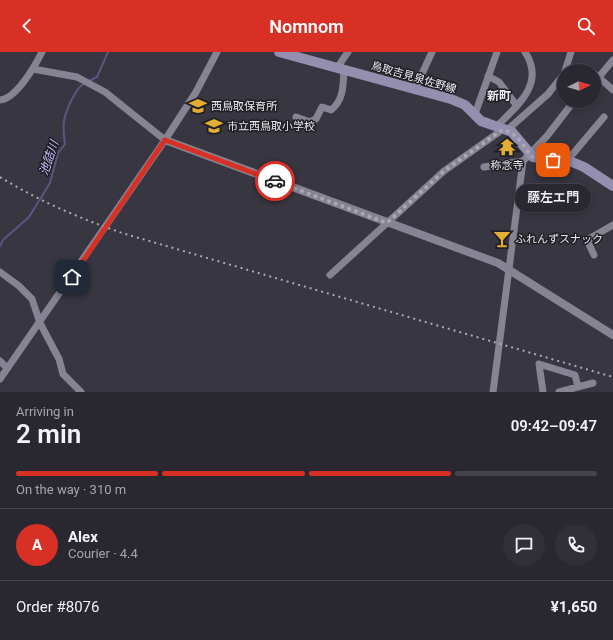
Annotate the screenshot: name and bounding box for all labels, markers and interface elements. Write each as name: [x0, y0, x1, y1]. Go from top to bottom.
icon: back: [16, 15, 38, 37]
icon: search: [575, 15, 597, 37]
text: Nomnom: [269, 16, 344, 37]
street label: 鳥取吉見泉佐野線: [370, 59, 458, 96]
north arrow: [557, 64, 601, 108]
map controls: [557, 64, 601, 108]
district label: 新町: [487, 89, 511, 103]
school or university icon: 西鳥取保育所: [188, 96, 208, 116]
place label: 西鳥取保育所: [211, 100, 278, 113]
school or university icon: 市立西鳥取小学校: [204, 116, 224, 136]
place label: 市立西鳥取小学校: [227, 120, 315, 133]
water label: 池詰川: [37, 137, 62, 177]
temple icon: 称念寺: [497, 137, 517, 157]
pin: [536, 143, 570, 177]
icon: bag: [542, 149, 564, 171]
place label: 称念寺: [491, 159, 524, 172]
courier: [255, 161, 295, 201]
icon: car: [264, 170, 286, 192]
callout: 藤左エ門: [515, 184, 591, 212]
text: 藤左エ門: [527, 190, 579, 205]
bar icon: ふれんずスナック: [492, 229, 512, 249]
place label: ふれんずスナック: [515, 233, 603, 246]
pin: [55, 260, 89, 294]
icon: home: [61, 266, 83, 288]
text: Arriving in: [16, 404, 74, 419]
text: 09:42–09:47: [511, 417, 597, 435]
text: 2 min: [16, 419, 81, 449]
text: On the way · 310 m: [16, 482, 126, 497]
button: chat: [503, 524, 545, 566]
button: phone: [555, 524, 597, 566]
text: Alex: [68, 528, 98, 546]
text: A: [32, 536, 42, 554]
text: Courier · 4.4: [68, 546, 138, 561]
text: Order #8076: [16, 598, 99, 616]
text: ¥1,650: [551, 598, 597, 616]

